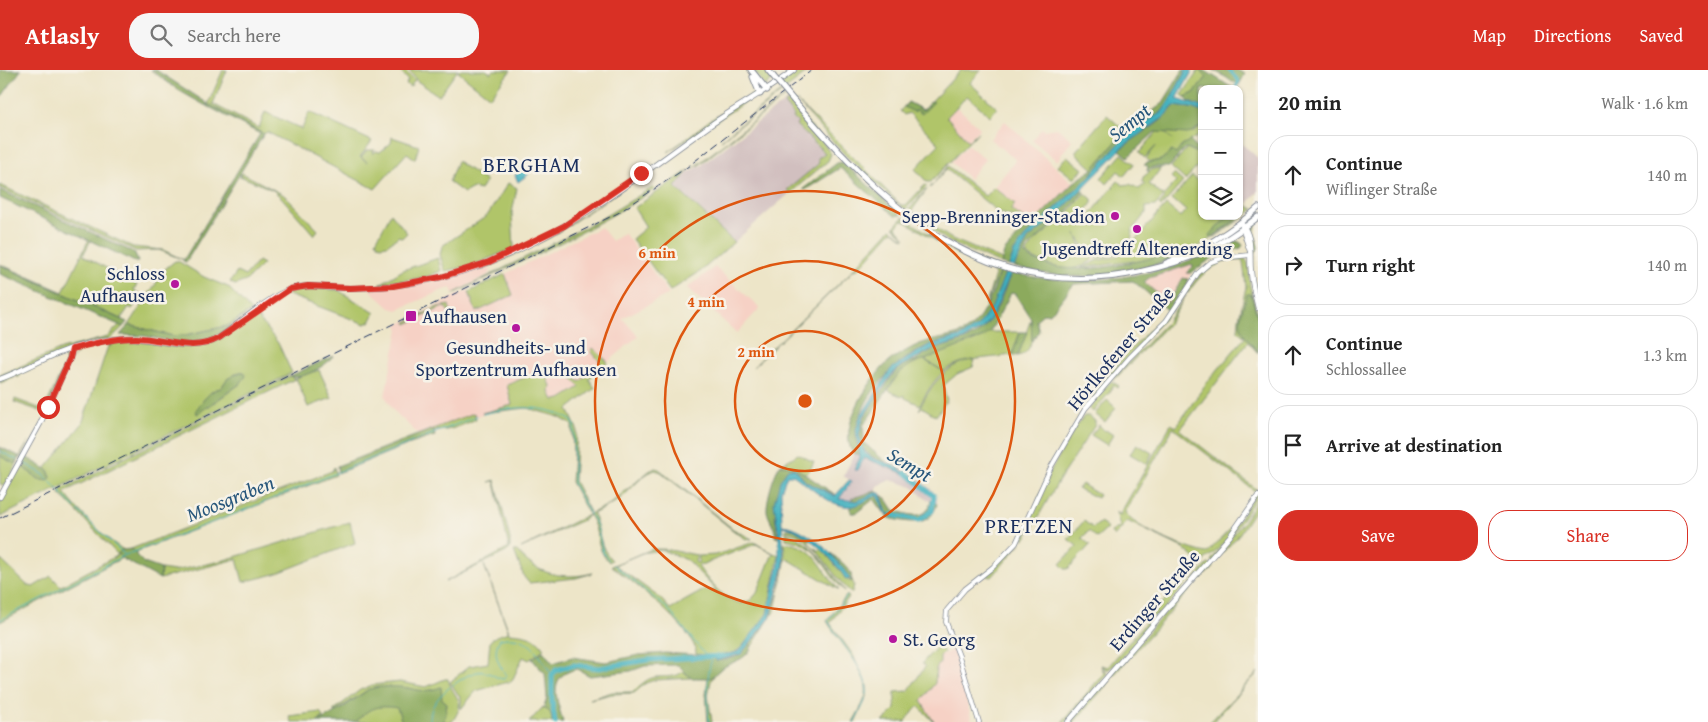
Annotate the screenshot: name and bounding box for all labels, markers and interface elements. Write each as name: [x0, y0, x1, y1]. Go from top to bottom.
search box: [129, 13, 479, 58]
text: Atlasly: [25, 18, 99, 53]
icon: search: [147, 21, 175, 49]
text: Search here: [187, 21, 281, 49]
text: Map: [1473, 22, 1506, 49]
text: Directions: [1534, 22, 1611, 49]
text: Saved: [1639, 22, 1683, 49]
map controls: [1198, 85, 1243, 220]
button: +: [1198, 85, 1243, 130]
text: 20 min: [1278, 87, 1341, 118]
text: Walk · 1.6 km: [1601, 91, 1688, 115]
water label: Sempt: [1101, 95, 1157, 148]
button: −: [1198, 130, 1243, 175]
district label: BERGHAM: [483, 149, 581, 180]
text: Continue: [1326, 149, 1403, 177]
icon: ahead: [1279, 161, 1307, 189]
route end: [630, 162, 653, 185]
text: 140 m: [1647, 163, 1687, 187]
button: layers: [1198, 175, 1243, 220]
text: Wiflinger Straße: [1326, 177, 1437, 201]
place label: Sepp-Brenninger-Stadion: [902, 202, 1105, 230]
marker: Sepp-Brenninger-Stadion: [1109, 210, 1121, 222]
marker: Jugendtreff Altenerding: [1131, 223, 1143, 235]
place label: Jugendtreff Altenerding: [1040, 234, 1233, 262]
text: 6 min: [638, 242, 676, 263]
icon: right: [1279, 251, 1307, 279]
text: Turn right: [1326, 251, 1415, 279]
text: 140 m: [1647, 253, 1687, 277]
place label: Schloss Aufhausen: [80, 259, 165, 309]
marker: Schloss Aufhausen: [169, 278, 181, 290]
street label: Hörlkofener Straße: [1060, 280, 1180, 416]
text: 4 min: [687, 291, 725, 312]
place label: Aufhausen: [422, 302, 507, 330]
marker: Aufhausen: [404, 309, 418, 323]
marker: Gesundheits- und Sportzentrum Aufhausen: [510, 322, 522, 334]
text: Continue: [1326, 329, 1403, 357]
place label: Gesundheits- und Sportzentrum Aufhausen: [415, 333, 617, 383]
text: 2 min: [737, 341, 775, 362]
icon: ahead: [1279, 341, 1307, 369]
text: 1.3 km: [1643, 343, 1687, 367]
text: Schlossallee: [1326, 357, 1407, 381]
centre of rings: [796, 392, 814, 410]
route start: [37, 396, 60, 419]
icon: arrive: [1279, 431, 1307, 459]
text: Arrive at destination: [1326, 431, 1502, 459]
water label: Sempt: [882, 439, 938, 489]
water label: Moosgraben: [182, 467, 278, 529]
district label: PRETZEN: [985, 510, 1073, 541]
button: Save: [1278, 510, 1478, 561]
button: Share: [1488, 510, 1688, 561]
street label: Erdinger Straße: [1102, 543, 1206, 657]
place label: St. Georg: [903, 625, 975, 653]
marker: St. Georg: [887, 633, 899, 645]

